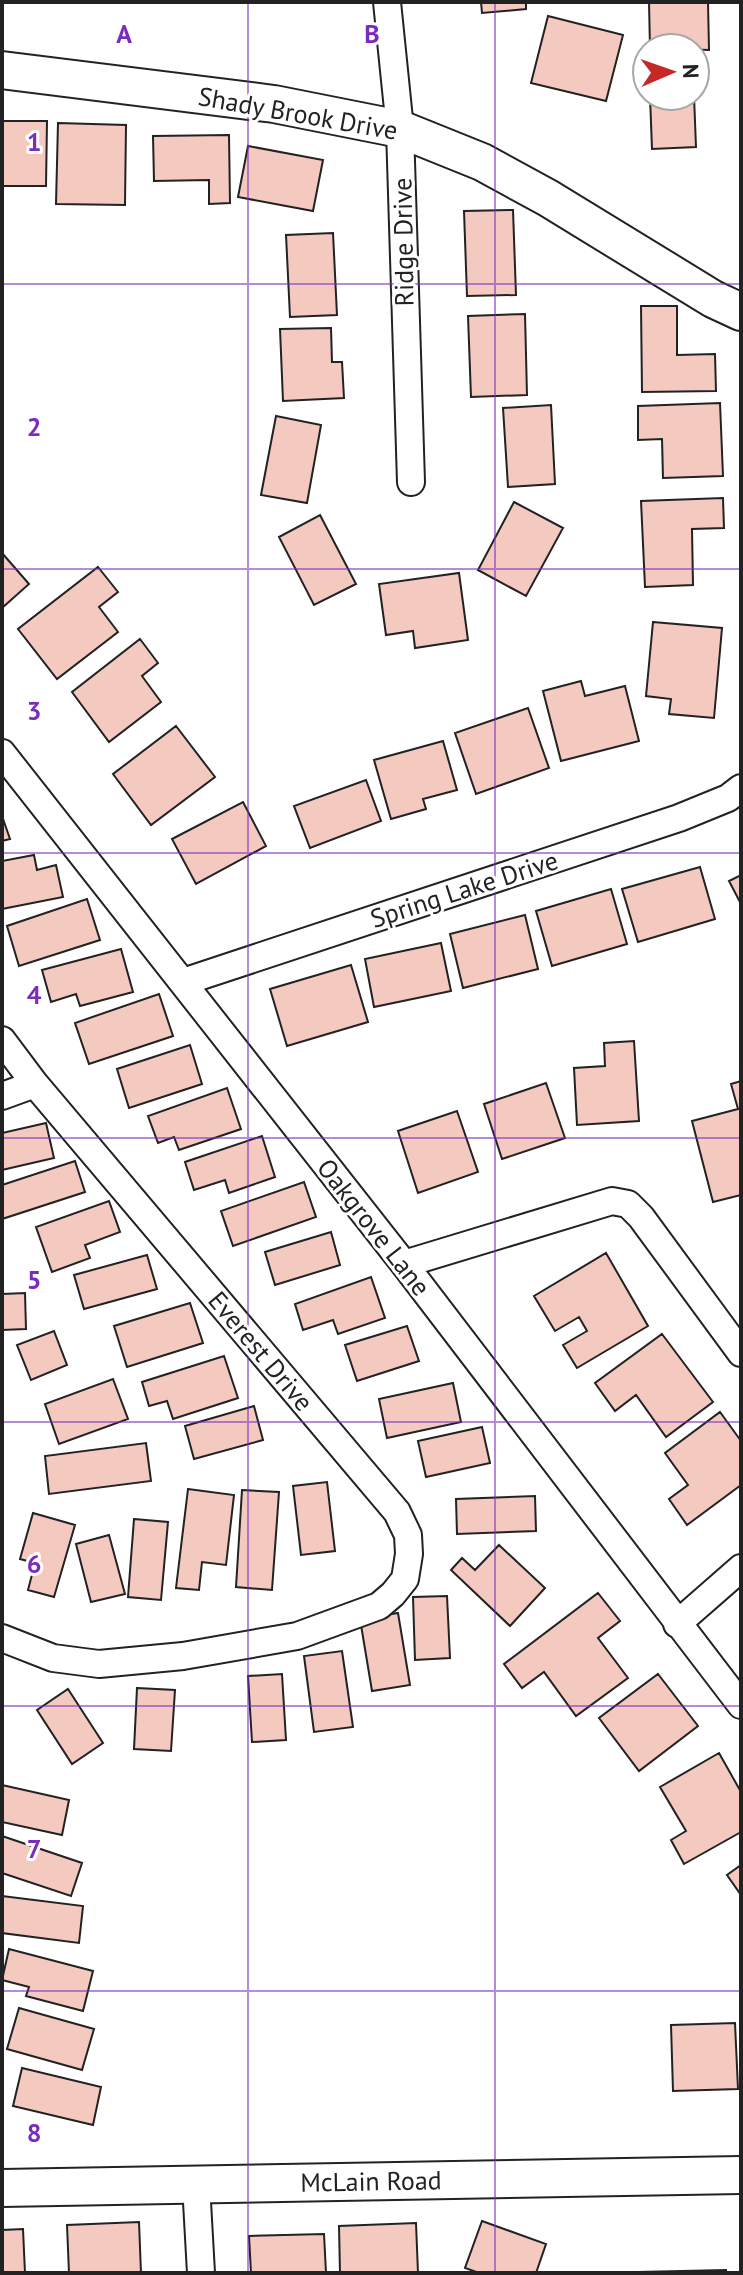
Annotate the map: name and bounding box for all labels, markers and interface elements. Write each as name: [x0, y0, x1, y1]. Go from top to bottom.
text: A: [116, 17, 132, 50]
text: B: [364, 17, 380, 50]
north arrow: [631, 32, 711, 112]
text: N: [677, 64, 705, 79]
street label: Shady Brook Drive: [196, 79, 400, 147]
text: 1: [27, 125, 41, 158]
street label: Ridge Drive: [385, 177, 421, 307]
text: 2: [27, 410, 41, 443]
text: 3: [27, 694, 41, 727]
street label: Spring Lake Drive: [366, 843, 562, 935]
text: 4: [27, 978, 42, 1011]
street label: Oakgrove Lane: [310, 1152, 438, 1302]
text: 5: [27, 1263, 41, 1296]
street label: Everest Drive: [201, 1284, 321, 1418]
text: 6: [27, 1547, 41, 1580]
text: 7: [27, 1832, 41, 1865]
text: 8: [27, 2116, 41, 2149]
street label: McLain Road: [300, 2163, 442, 2199]

